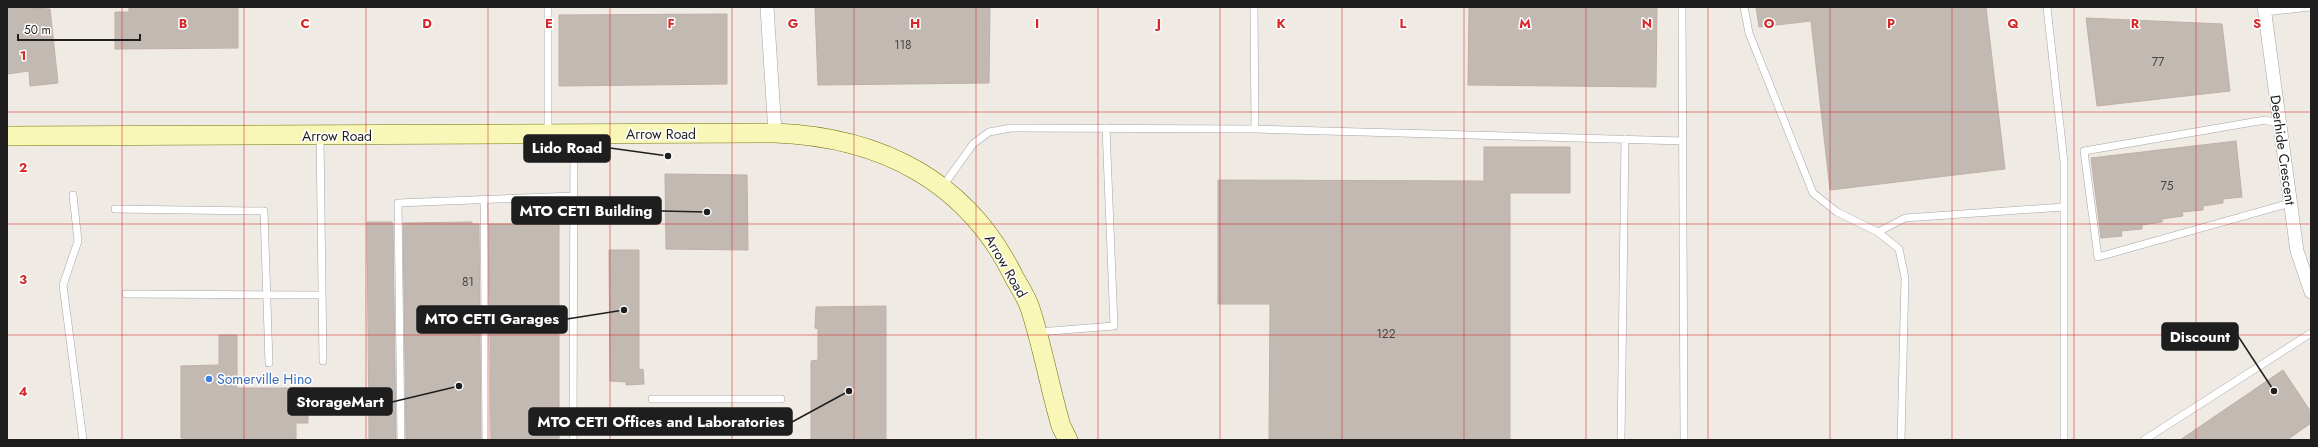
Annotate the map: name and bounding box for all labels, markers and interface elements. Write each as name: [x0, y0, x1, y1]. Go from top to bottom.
text: B: [179, 14, 188, 33]
text: C: [300, 14, 310, 33]
text: D: [422, 14, 432, 33]
text: E: [545, 14, 553, 33]
text: F: [667, 14, 675, 33]
text: G: [788, 14, 799, 33]
text: H: [910, 14, 920, 33]
text: I: [1035, 14, 1039, 33]
text: J: [1154, 14, 1161, 33]
text: K: [1276, 14, 1286, 33]
text: L: [1400, 14, 1407, 33]
text: M: [1519, 14, 1531, 33]
text: N: [1642, 14, 1652, 33]
text: O: [1764, 14, 1775, 33]
text: P: [1887, 14, 1895, 33]
text: Q: [2007, 14, 2019, 33]
text: R: [2131, 14, 2140, 33]
text: S: [2253, 14, 2261, 33]
scale bar: [18, 16, 140, 42]
text: 50 m: [24, 21, 51, 39]
house number: 118: [894, 36, 912, 54]
text: 1: [20, 46, 26, 65]
house number: 77: [2152, 53, 2165, 71]
street label: Deerhide Crescent: [2265, 94, 2301, 207]
street label: Arrow Road: [626, 124, 696, 144]
street label: Arrow Road: [302, 126, 372, 146]
callout: Lido Road: [524, 135, 610, 162]
text: Lido Road: [532, 137, 602, 159]
text: 2: [19, 158, 27, 177]
house number: 75: [2160, 177, 2174, 195]
callout: MTO CETI Building: [512, 197, 661, 224]
text: MTO CETI Building: [519, 200, 653, 222]
street label: Arrow Road: [980, 231, 1032, 301]
text: 3: [19, 270, 27, 289]
house number: 81: [462, 273, 474, 291]
callout: MTO CETI Garages: [417, 306, 567, 333]
text: MTO CETI Garages: [425, 308, 559, 330]
callout: Discount: [2162, 323, 2238, 350]
house number: 122: [1376, 325, 1396, 343]
text: Discount: [2170, 326, 2230, 348]
place label: Somerville Hino: [217, 369, 312, 389]
marker: Somerville Hino: [204, 374, 214, 384]
text: 4: [18, 382, 28, 401]
callout: StorageMart: [288, 388, 392, 415]
text: StorageMart: [296, 391, 384, 413]
callout: MTO CETI Offices and Laboratories: [529, 408, 792, 435]
text: MTO CETI Offices and Laboratories: [537, 411, 785, 433]

